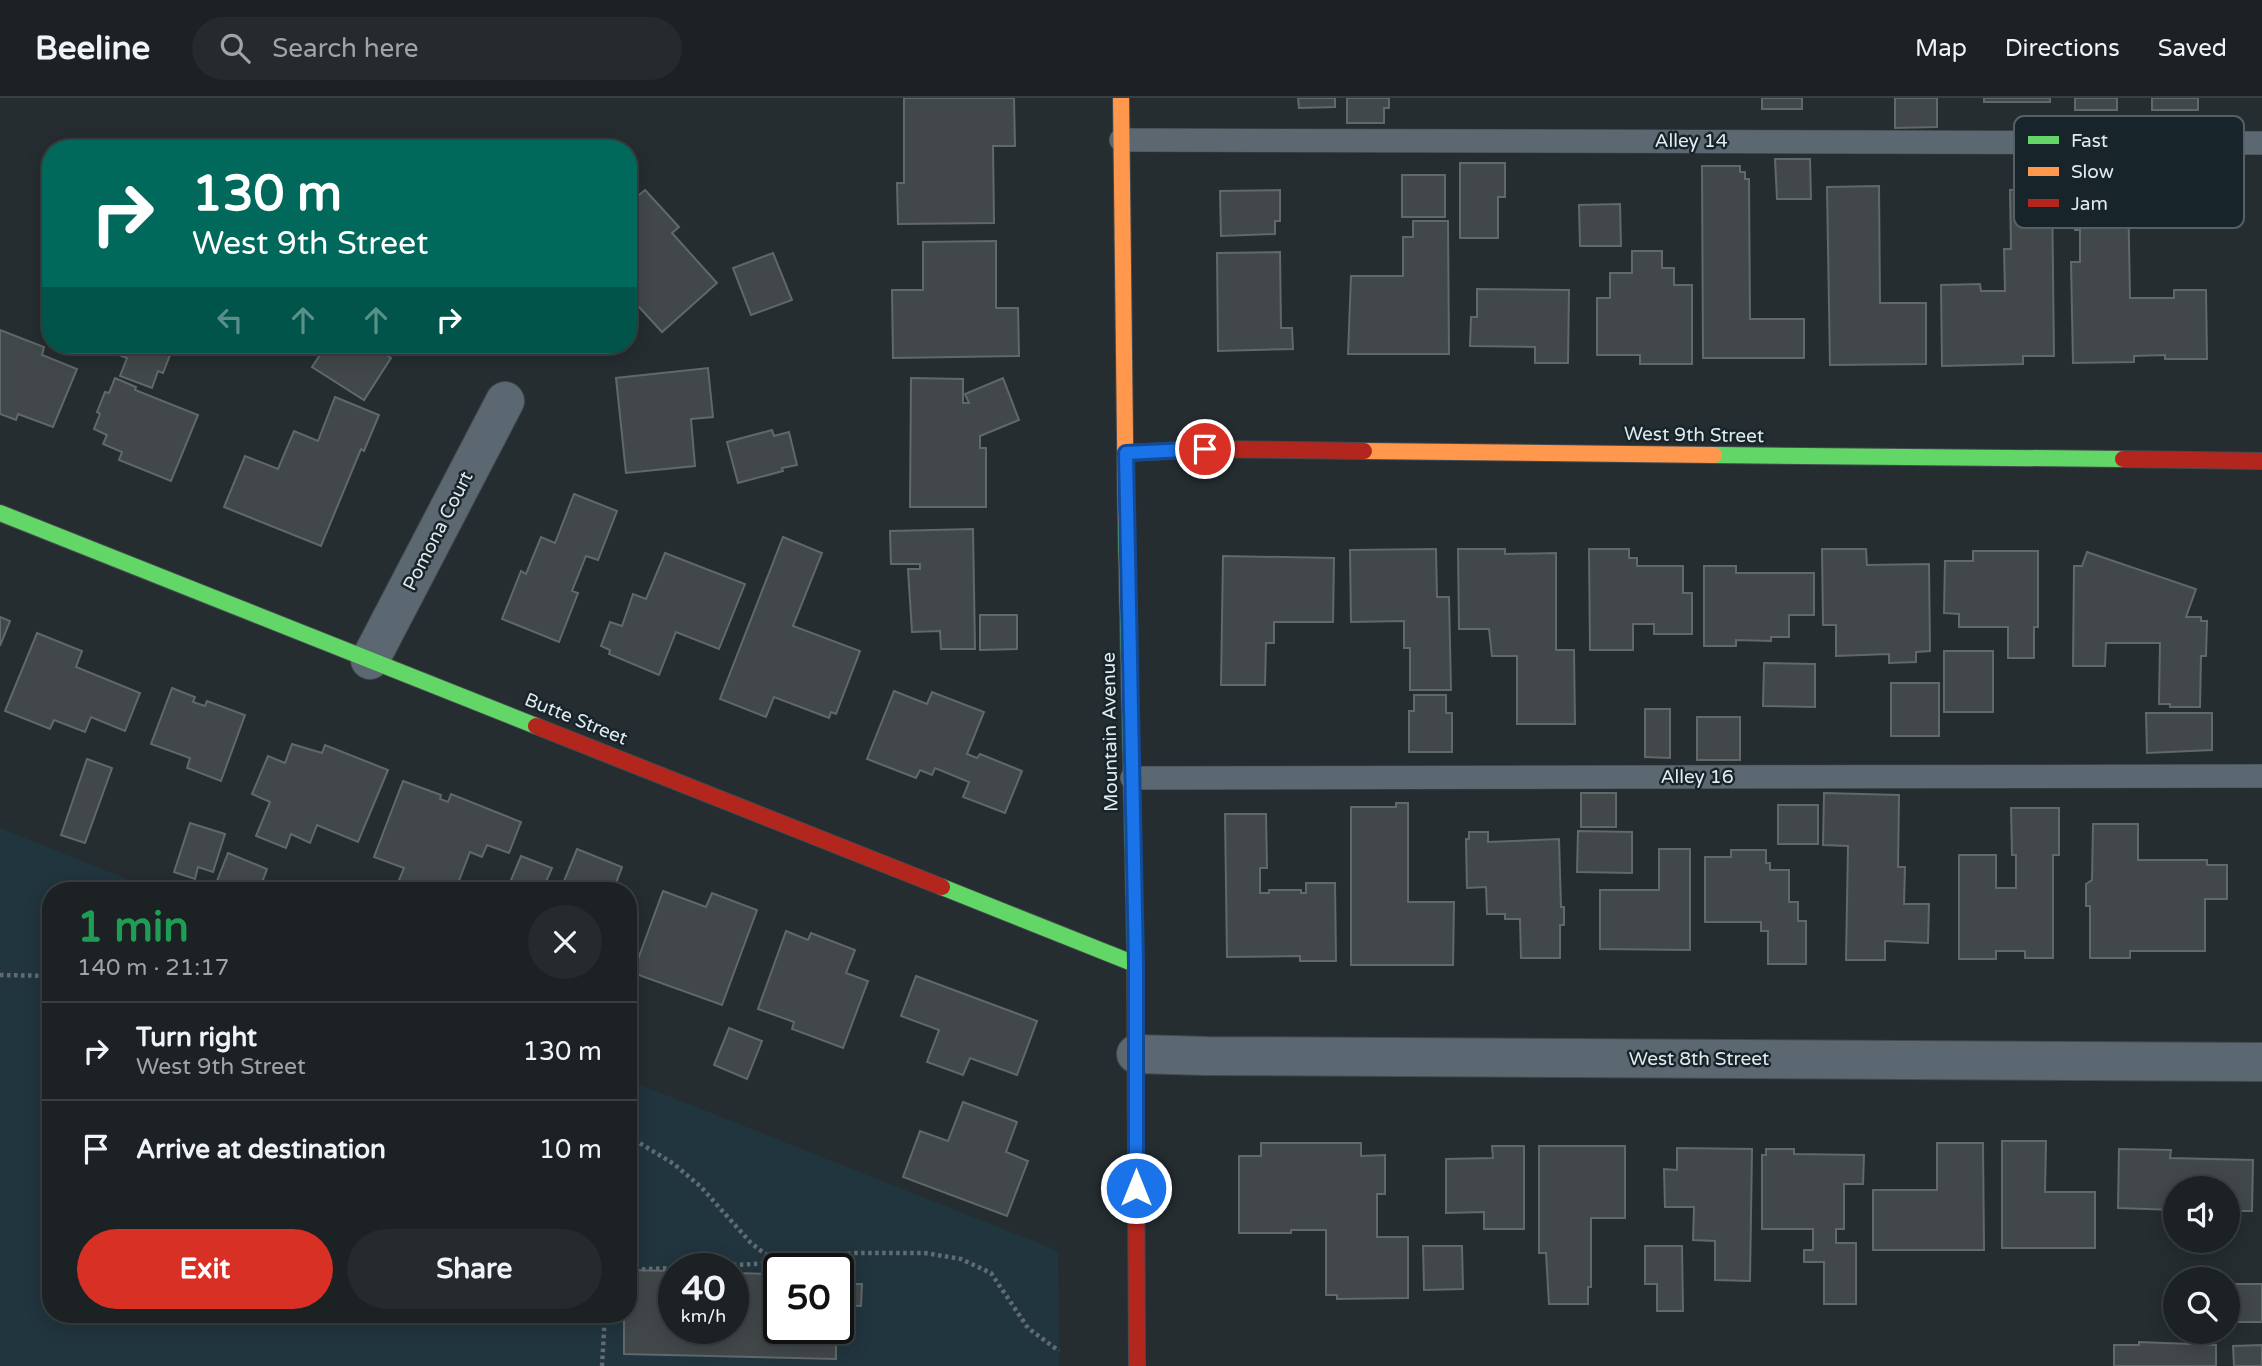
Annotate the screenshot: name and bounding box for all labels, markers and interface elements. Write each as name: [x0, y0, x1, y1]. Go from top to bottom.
search box: [192, 17, 682, 80]
text: Beeline: [35, 29, 150, 68]
icon: search: [216, 29, 254, 67]
text: Search here: [272, 33, 418, 64]
text: Map: [1915, 34, 1967, 63]
text: Directions: [2005, 34, 2120, 63]
text: Saved: [2158, 34, 2227, 63]
legend: [2014, 116, 2244, 228]
street label: Alley 14: [1654, 130, 1728, 152]
text: Fast: [2071, 130, 2108, 152]
text: Slow: [2071, 161, 2114, 183]
text: 130 m: [192, 165, 342, 224]
icon: right: [77, 168, 168, 259]
text: Jam: [2071, 193, 2108, 215]
text: West 9th Street: [192, 225, 428, 263]
icon: left: [211, 301, 249, 339]
icon: ahead: [284, 301, 322, 339]
icon: ahead: [357, 301, 395, 339]
icon: right: [430, 301, 468, 339]
pin: [1175, 419, 1235, 479]
street label: West 9th Street: [1624, 423, 1764, 447]
icon: arrive: [1186, 430, 1224, 468]
street label: Pomona Court: [399, 468, 477, 594]
street label: Mountain Avenue: [1098, 652, 1122, 812]
street label: Butte Street: [521, 688, 631, 750]
street label: Alley 16: [1660, 766, 1734, 788]
text: 1 min: [77, 902, 189, 953]
button: close: [528, 905, 602, 979]
text: 140 m · 21:17: [77, 954, 229, 982]
text: Turn right: [136, 1022, 257, 1053]
icon: right: [77, 1032, 115, 1070]
text: 130 m: [522, 1036, 602, 1067]
street label: West 8th Street: [1629, 1048, 1769, 1070]
text: West 9th Street: [136, 1053, 306, 1081]
icon: arrive: [77, 1130, 115, 1168]
text: Arrive at destination: [136, 1134, 386, 1165]
text: 10 m: [539, 1134, 602, 1165]
position arrow: [1099, 1151, 1173, 1225]
map controls: [2163, 1176, 2240, 1344]
button: sound: [2163, 1176, 2240, 1253]
button: Exit: [77, 1229, 333, 1309]
button: Share: [347, 1229, 602, 1309]
speed limit sign: 50: [763, 1253, 854, 1344]
button: search: [2163, 1267, 2240, 1344]
text: 40: [682, 1268, 725, 1310]
text: km/h: [681, 1305, 726, 1327]

